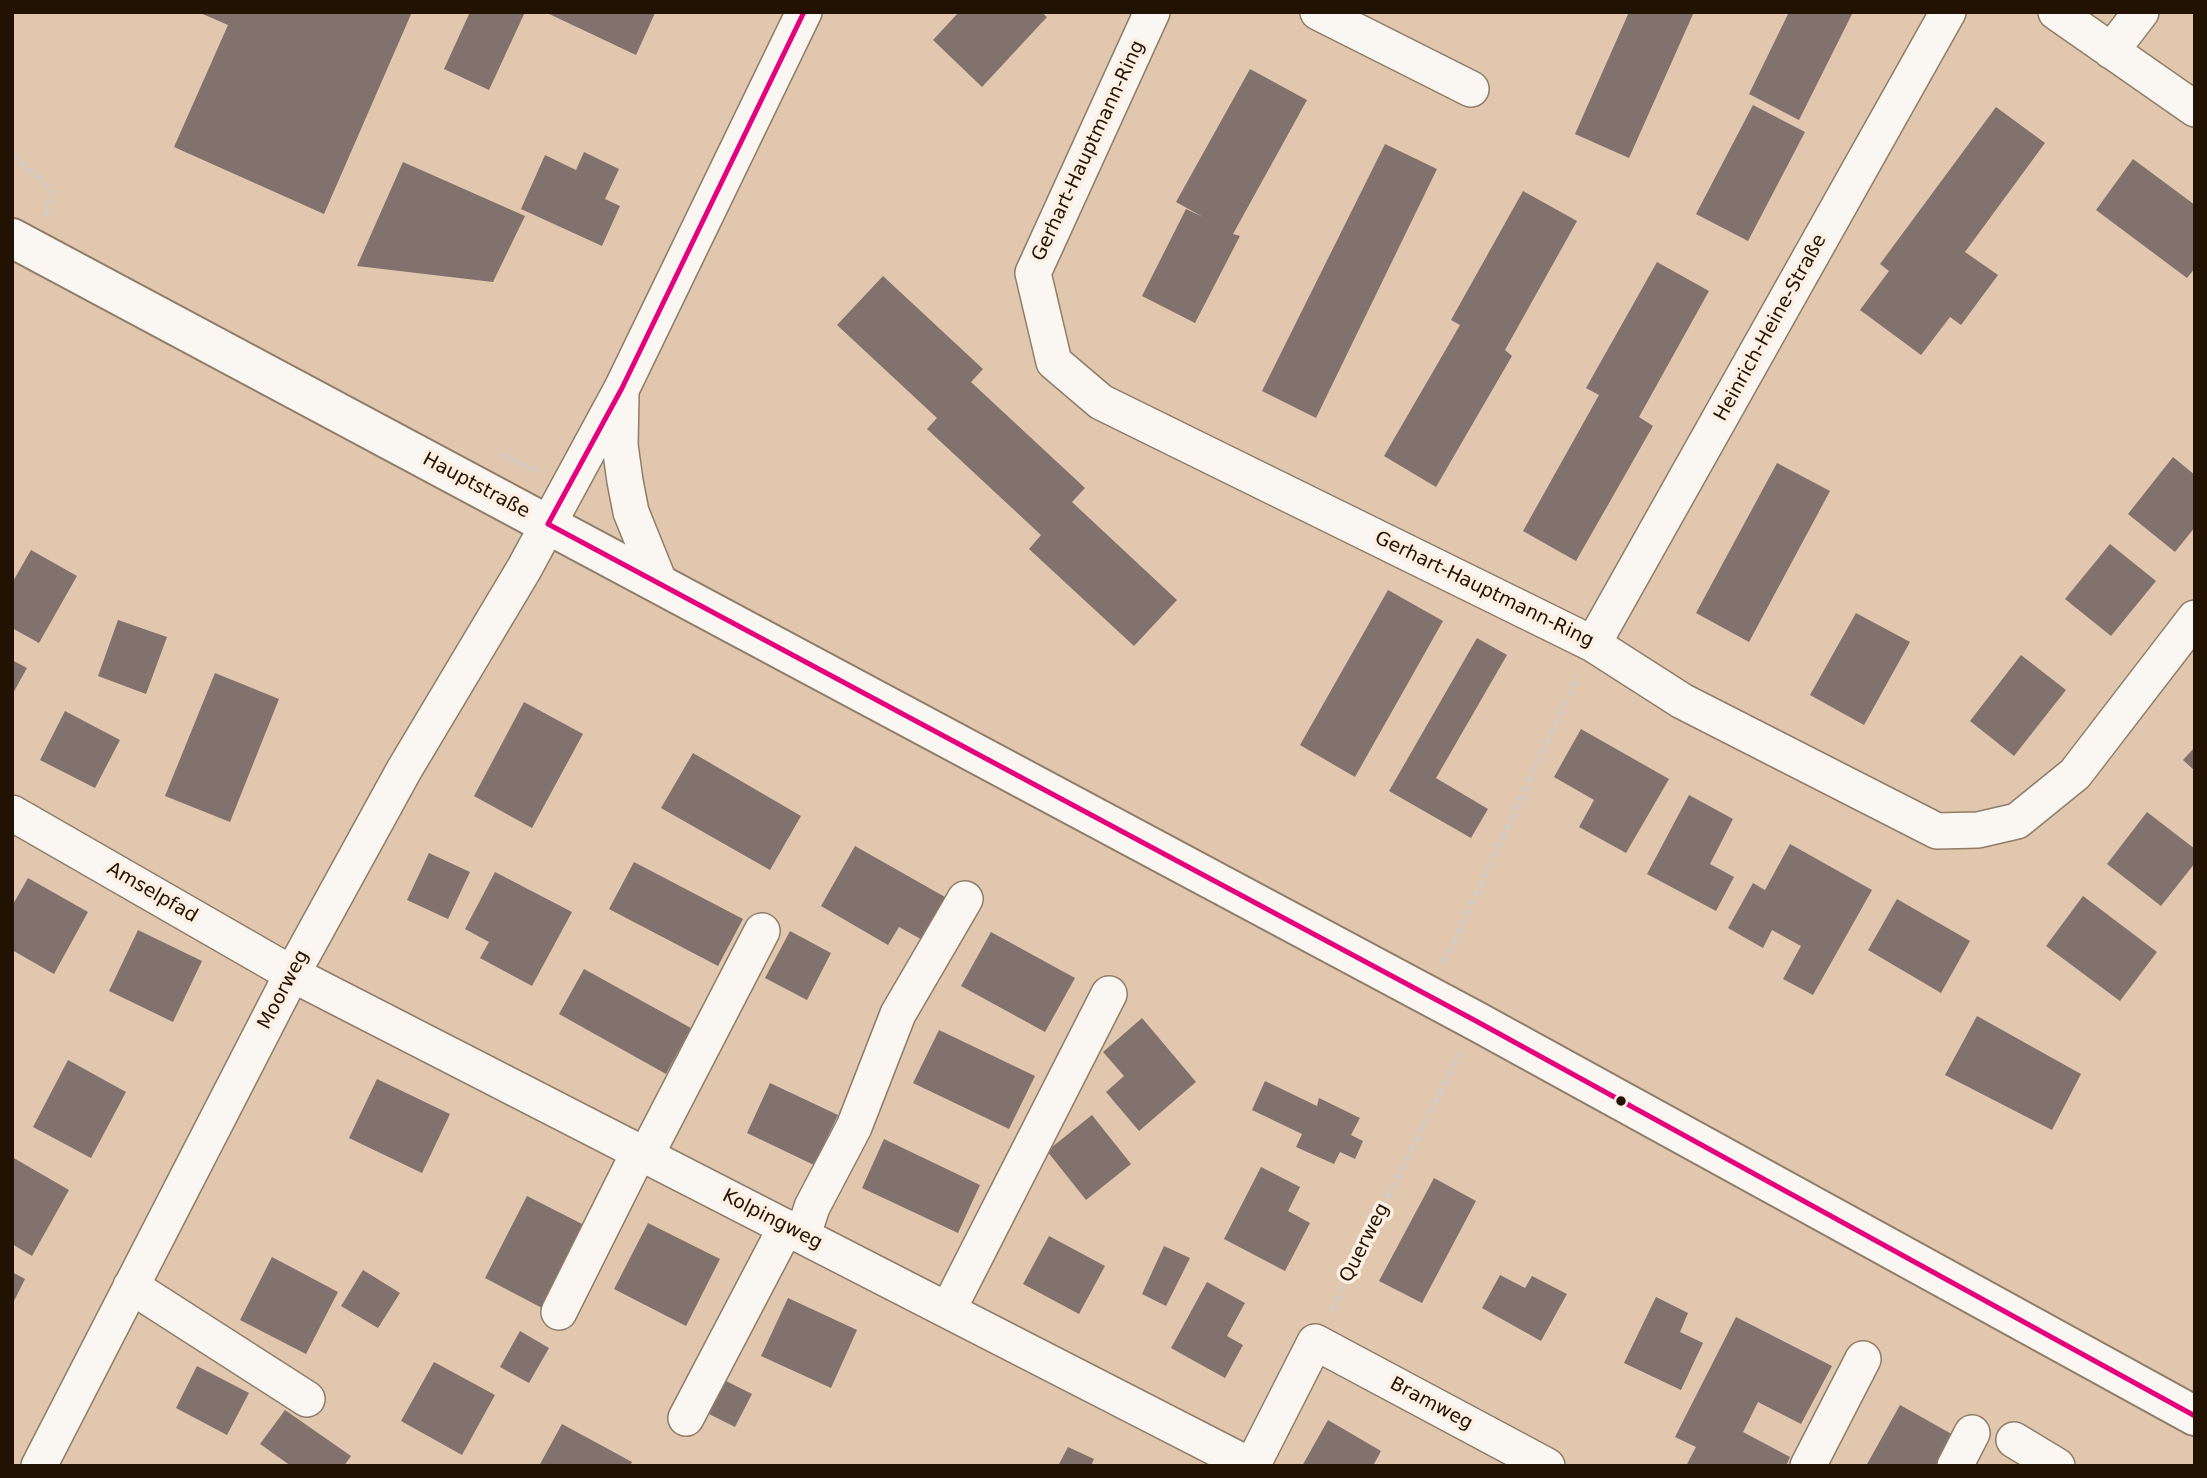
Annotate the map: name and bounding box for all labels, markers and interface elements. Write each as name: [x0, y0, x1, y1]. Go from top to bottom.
street label: Gerhart-Hauptmann-Ring: [1028, 37, 1150, 265]
street label: Heinrich-Heine-Straße: [1710, 231, 1832, 425]
street label: Hauptstraße: [419, 448, 533, 524]
street label: Gerhart-Hauptmann-Ring: [1371, 527, 1597, 653]
street label: Amselpfad: [103, 858, 201, 928]
street label: Moorweg: [254, 946, 314, 1034]
unlabelled marker: [1614, 1094, 1628, 1108]
street label: Kolpingweg: [718, 1185, 826, 1255]
street label: Querweg: [1335, 1200, 1395, 1286]
street label: Bramweg: [1386, 1373, 1476, 1435]

